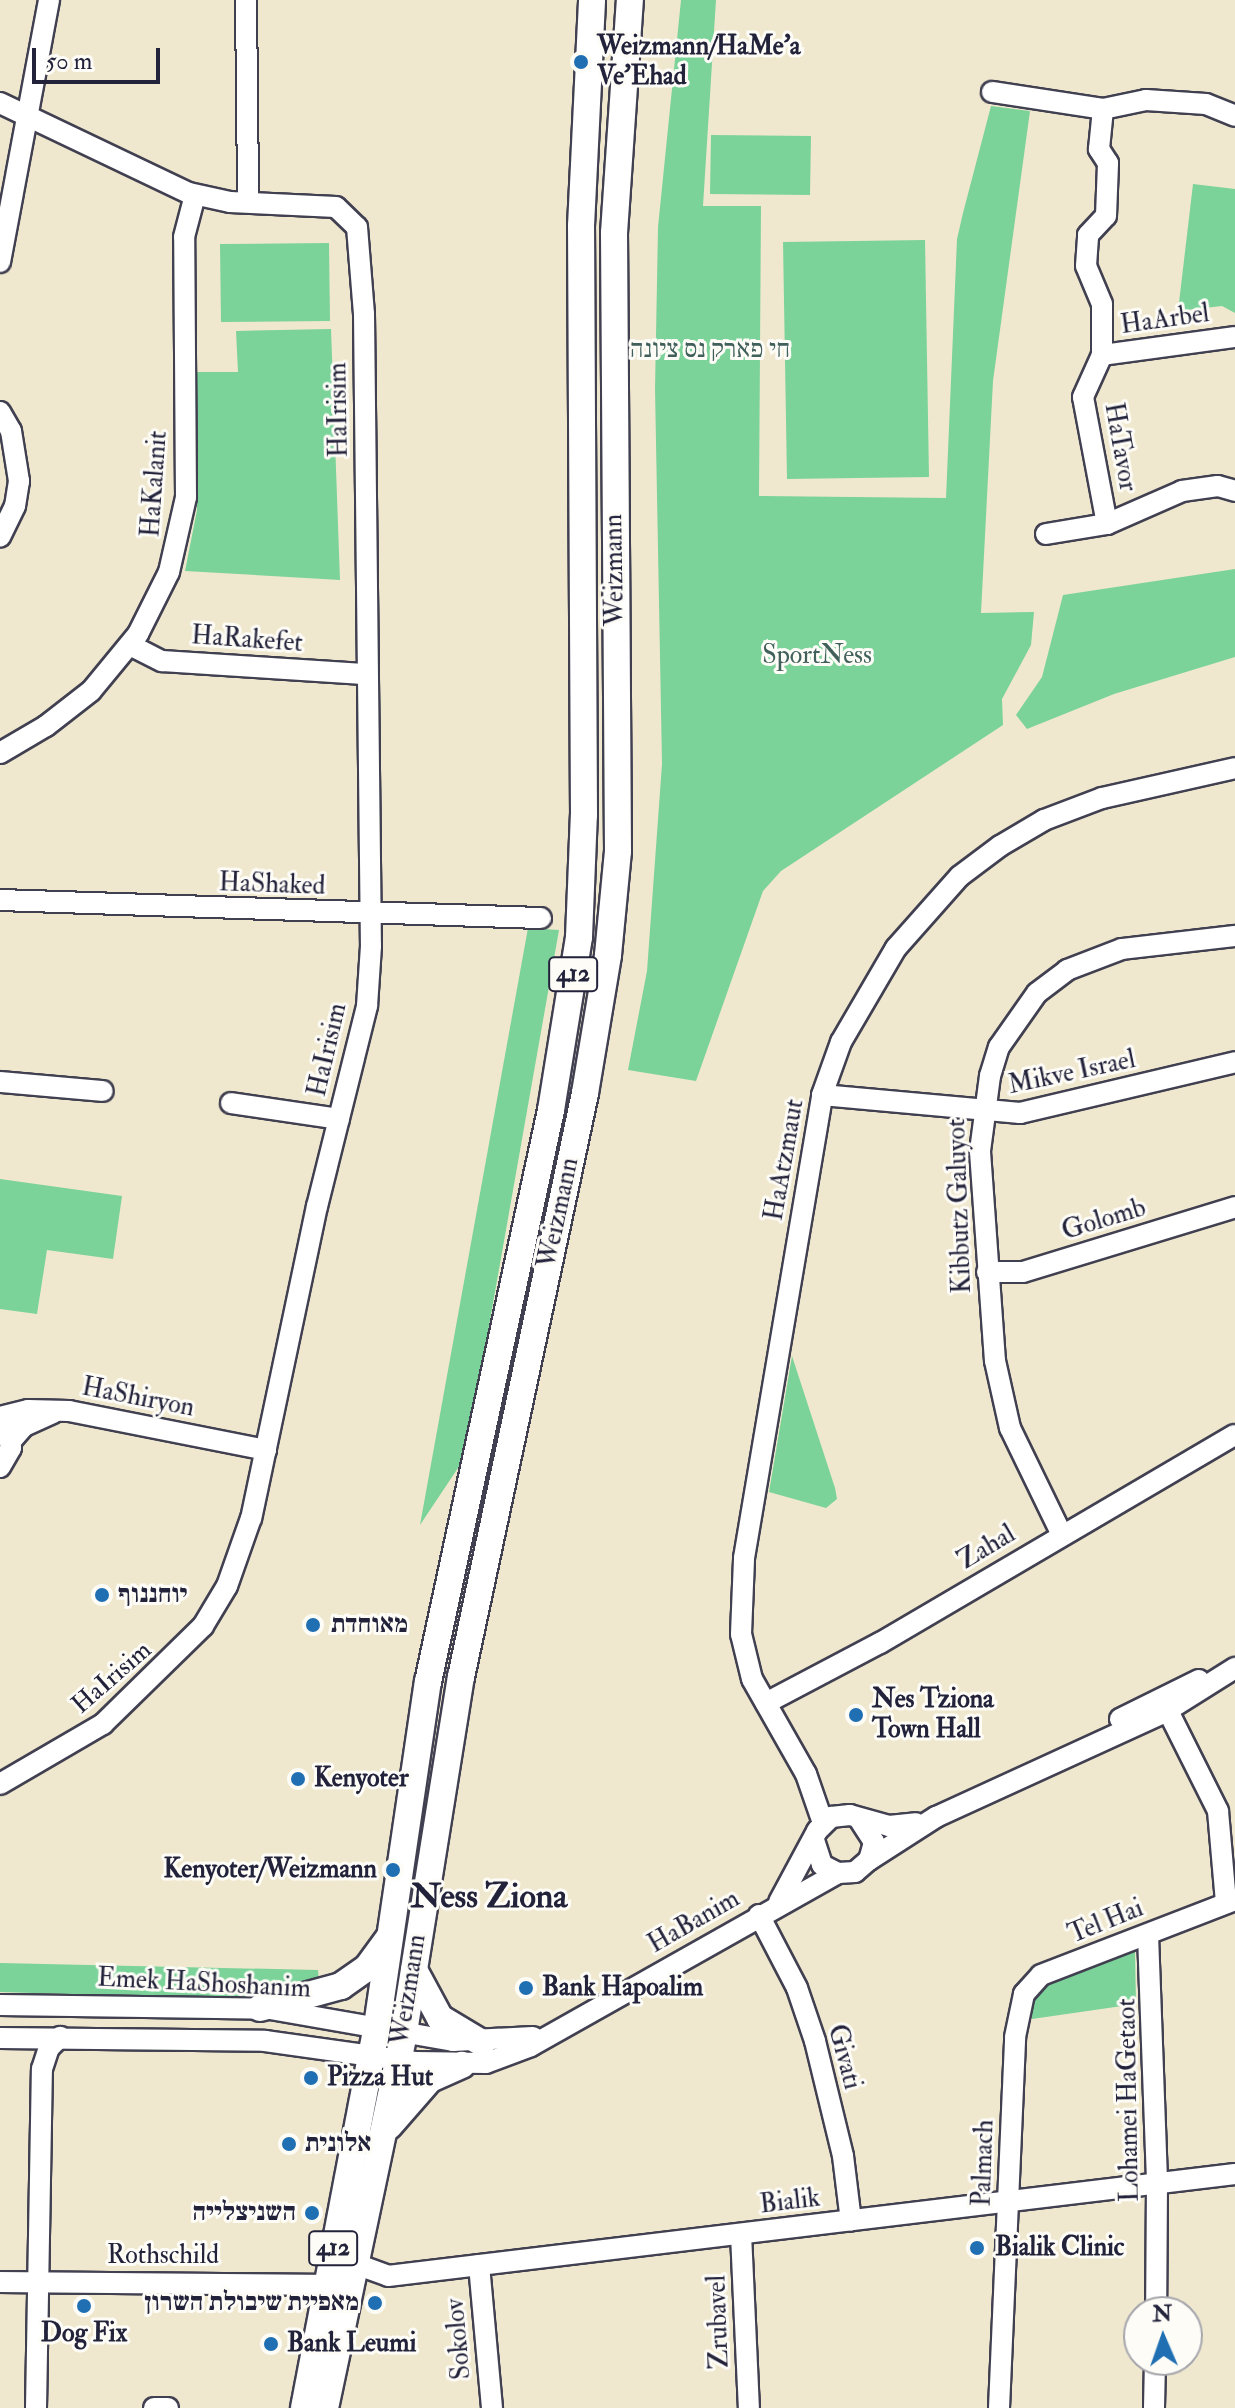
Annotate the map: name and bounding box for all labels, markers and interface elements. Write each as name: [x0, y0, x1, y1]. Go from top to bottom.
place label: Weizmann/HaMe'a Ve'Ehad: [597, 31, 800, 92]
scale bar: [36, 32, 164, 82]
text: 50 m: [46, 46, 92, 77]
marker: Weizmann/HaMe'a Ve'Ehad: [572, 53, 590, 71]
street label: HaArbel: [1119, 298, 1211, 342]
park label: חי פארק נס ציונה: [630, 334, 790, 366]
street label: HaIrisim: [323, 362, 355, 458]
street label: HaTavor: [1097, 400, 1143, 494]
street label: HaKalanit: [136, 430, 174, 538]
street label: Weizmann: [598, 514, 632, 626]
street label: HaRakefet: [190, 621, 304, 659]
park label: SportNess: [762, 640, 872, 672]
street label: HaShaked: [218, 868, 326, 902]
road number: 412: [547, 954, 599, 994]
street label: HaIrisim: [302, 1000, 354, 1100]
street label: Mikve Israel: [1006, 1044, 1138, 1102]
street label: HaAtzmaut: [759, 1097, 811, 1223]
street label: Kibbutz Galuyot: [941, 1118, 979, 1294]
street label: Weizmann: [532, 1155, 586, 1271]
street label: Golomb: [1058, 1192, 1150, 1248]
street label: HaShiryon: [79, 1372, 197, 1424]
street label: Zahal: [953, 1519, 1021, 1577]
place label: יוחננוף: [118, 1579, 187, 1611]
marker: יוחננוף: [93, 1586, 111, 1604]
place label: מאוחדת: [331, 1609, 408, 1641]
marker: מאוחדת: [302, 1614, 324, 1636]
street label: HaIrisim: [66, 1635, 158, 1721]
place label: Nes Tziona Town Hall: [872, 1684, 994, 1746]
marker: Nes Tziona Town Hall: [847, 1706, 865, 1724]
place label: Kenyoter: [314, 1763, 409, 1795]
marker: Kenyoter: [289, 1770, 307, 1788]
place label: Kenyoter/Weizmann: [164, 1854, 377, 1886]
marker: Kenyoter/Weizmann: [384, 1861, 402, 1879]
district label: Ness Ziona: [411, 1877, 567, 1917]
street label: HaBanim: [643, 1883, 745, 1961]
street label: Tel Hai: [1064, 1893, 1148, 1951]
street label: Weizmann: [385, 1932, 433, 2048]
street label: Emek HaShoshanim: [96, 1963, 312, 2005]
place label: Bank Hapoalim: [542, 1972, 703, 2004]
marker: Bank Hapoalim: [517, 1979, 535, 1997]
street label: Lohamei HaGetaot: [1112, 1998, 1146, 2202]
street label: Givati: [820, 2021, 868, 2093]
place label: Pizza Hut: [327, 2062, 433, 2094]
marker: Pizza Hut: [302, 2069, 320, 2087]
street label: Palmach: [967, 2119, 1001, 2207]
place label: אלונית: [305, 2128, 372, 2160]
marker: אלונית: [280, 2135, 298, 2153]
street label: Bialik: [758, 2183, 822, 2221]
place label: השניצלייה: [192, 2197, 296, 2229]
marker: השניצלייה: [303, 2204, 321, 2222]
road number: 412: [307, 2228, 359, 2268]
place label: Bialik Clinic: [995, 2232, 1124, 2264]
marker: Bialik Clinic: [966, 2237, 988, 2259]
street label: Rothschild: [107, 2240, 219, 2272]
street label: Zrubavel: [702, 2274, 736, 2370]
place label: מאפיית שיבולת השרון: [144, 2287, 359, 2319]
marker: מאפיית שיבולת השרון: [366, 2294, 384, 2312]
north arrow: [1123, 2296, 1203, 2376]
marker: Dog Fix: [75, 2297, 93, 2315]
street label: Sokolov: [440, 2297, 478, 2381]
text: N: [1152, 2300, 1173, 2328]
place label: Dog Fix: [41, 2318, 127, 2350]
place label: Bank Leumi: [287, 2328, 416, 2360]
marker: Bank Leumi: [262, 2335, 280, 2353]

